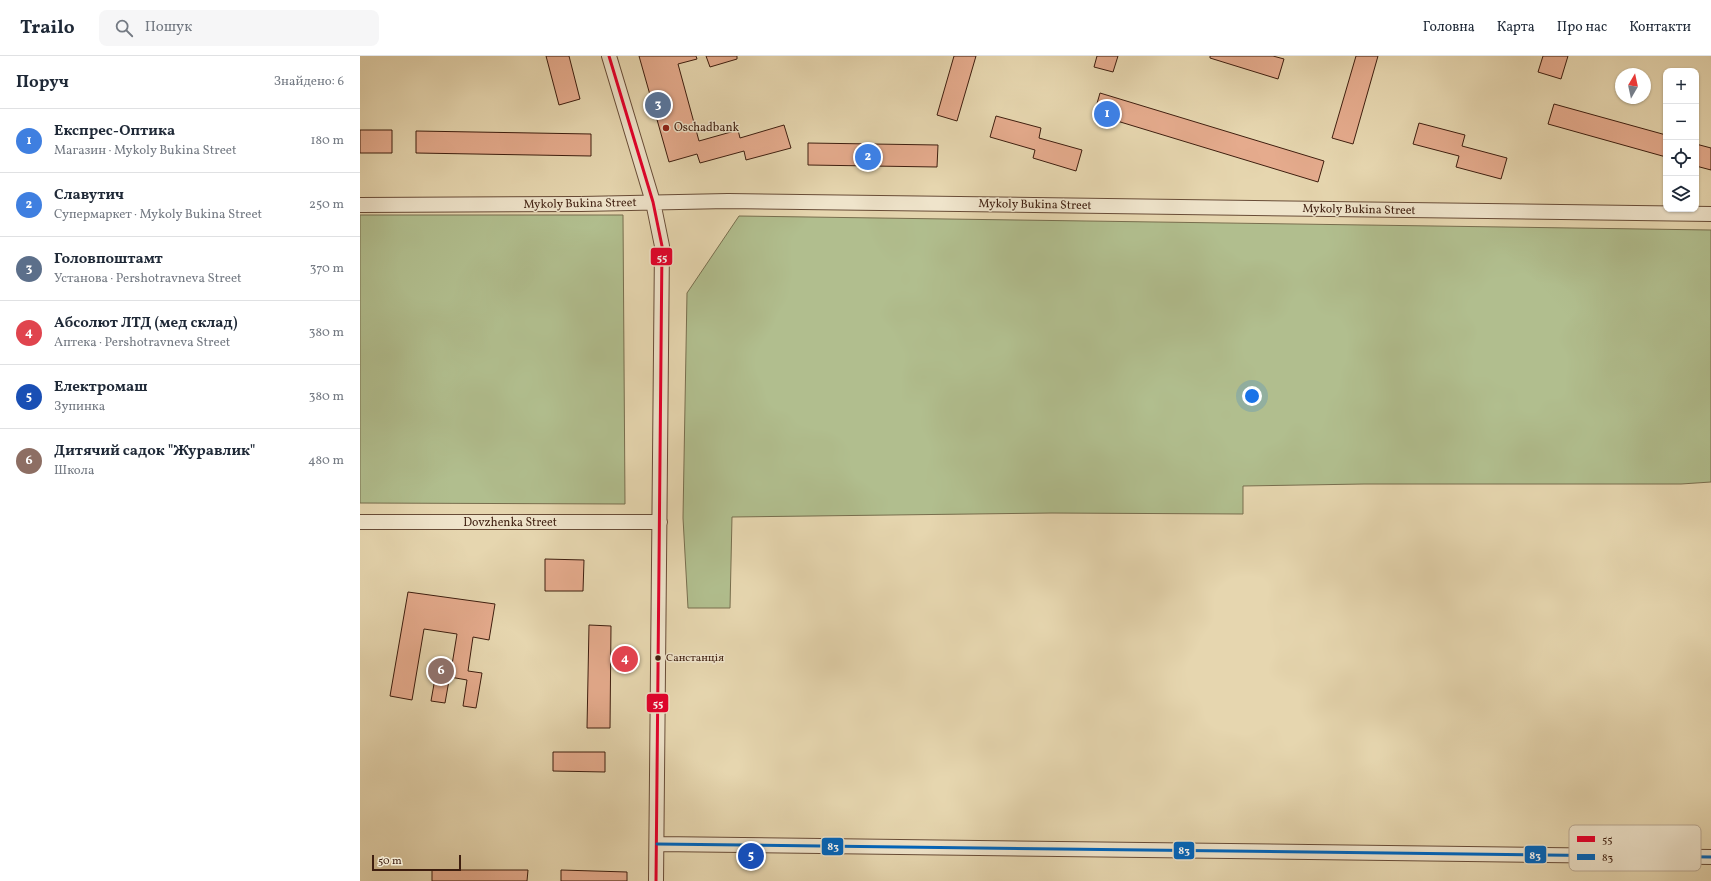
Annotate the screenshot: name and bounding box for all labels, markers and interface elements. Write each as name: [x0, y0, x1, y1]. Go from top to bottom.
search box: [99, 10, 379, 46]
text: Trailo: [20, 15, 75, 41]
icon: search: [113, 17, 135, 39]
text: Пошук: [145, 17, 192, 38]
text: Головна: [1423, 18, 1475, 37]
text: Карта: [1497, 18, 1535, 37]
text: Про нас: [1557, 18, 1607, 37]
text: Контакти: [1629, 18, 1691, 37]
north arrow: [1615, 68, 1651, 104]
map controls: [1663, 68, 1699, 212]
button: +: [1663, 68, 1699, 104]
text: Поруч: [16, 71, 69, 94]
text: Знайдено: 6: [274, 73, 344, 91]
pin: 3: [645, 90, 671, 120]
pin: 1: [1094, 99, 1120, 129]
button: −: [1663, 104, 1699, 140]
place label: Oschadbank: [674, 120, 740, 136]
text: Експрес-Оптика: [54, 121, 175, 142]
marker: Oschadbank: [661, 123, 671, 133]
text: 1: [26, 132, 32, 150]
text: 180 m: [310, 132, 344, 150]
button: locate: [1663, 140, 1699, 176]
text: Магазин · Mykoly Bukina Street: [54, 142, 237, 160]
pin: 2: [855, 142, 881, 172]
button: layers: [1663, 176, 1699, 212]
text: Славутич: [54, 185, 124, 206]
street label: Mykoly Bukina Street: [523, 195, 637, 213]
text: 2: [26, 196, 32, 214]
text: 250 m: [309, 196, 344, 214]
street label: Mykoly Bukina Street: [978, 196, 1092, 214]
street label: Mykoly Bukina Street: [1302, 201, 1416, 219]
text: Супермаркет · Mykoly Bukina Street: [54, 206, 262, 224]
line badge: 55: [650, 247, 673, 266]
text: Головпоштамт: [54, 249, 163, 270]
text: 55: [657, 251, 667, 266]
text: 3: [26, 260, 32, 278]
text: 370 m: [310, 260, 344, 278]
text: Установа · Pershotravneva Street: [54, 270, 242, 288]
text: Абсолют ЛТД (мед склад): [54, 313, 238, 334]
text: 4: [25, 324, 33, 342]
text: 380 m: [309, 324, 344, 342]
text: Аптека · Pershotravneva Street: [54, 334, 230, 352]
text: Електромаш: [54, 377, 147, 398]
your location: [1242, 386, 1262, 406]
text: 5: [26, 388, 32, 406]
text: 380 m: [309, 388, 344, 406]
text: Зупинка: [54, 398, 105, 416]
text: Дитячий садок "Журавлик": [54, 441, 255, 462]
text: 6: [25, 452, 33, 470]
text: 480 m: [308, 452, 344, 470]
text: Школа: [54, 462, 94, 480]
street label: Dovzhenka Street: [463, 515, 557, 531]
pin: 4: [612, 644, 638, 674]
place label: Санстанція: [666, 651, 724, 666]
marker: Санстанція: [653, 653, 663, 663]
pin: 6: [428, 656, 454, 686]
line badge: 55: [646, 693, 669, 713]
text: 55: [653, 697, 663, 712]
legend: [1569, 825, 1701, 871]
text: 55: [1602, 833, 1613, 848]
line badge: 83: [821, 837, 844, 856]
text: 83: [827, 840, 839, 855]
pin: 5: [738, 841, 764, 871]
line badge: 83: [1173, 841, 1195, 860]
text: 83: [1178, 844, 1190, 859]
line badge: 83: [1524, 845, 1547, 864]
text: 83: [1529, 849, 1541, 864]
text: 83: [1602, 851, 1614, 866]
scale bar: [372, 853, 461, 872]
text: 50 m: [378, 854, 402, 869]

